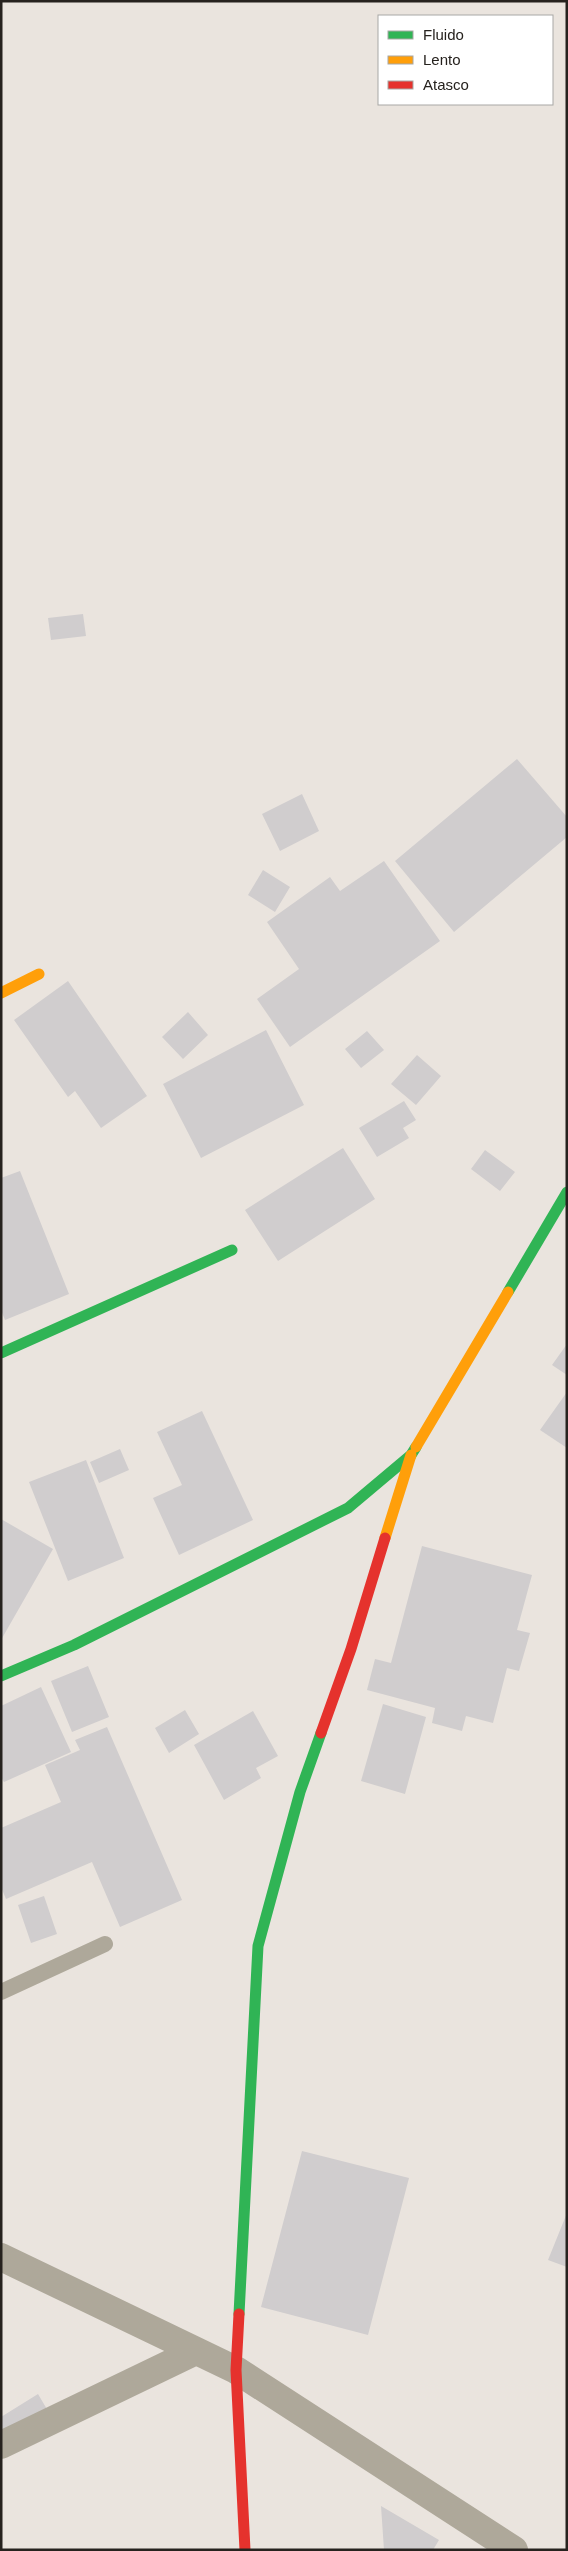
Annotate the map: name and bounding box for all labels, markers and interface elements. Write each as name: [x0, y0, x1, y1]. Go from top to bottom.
legend: [378, 15, 553, 105]
text: Fluido: [423, 26, 464, 43]
text: Lento: [423, 51, 461, 68]
text: Atasco: [423, 76, 469, 93]

